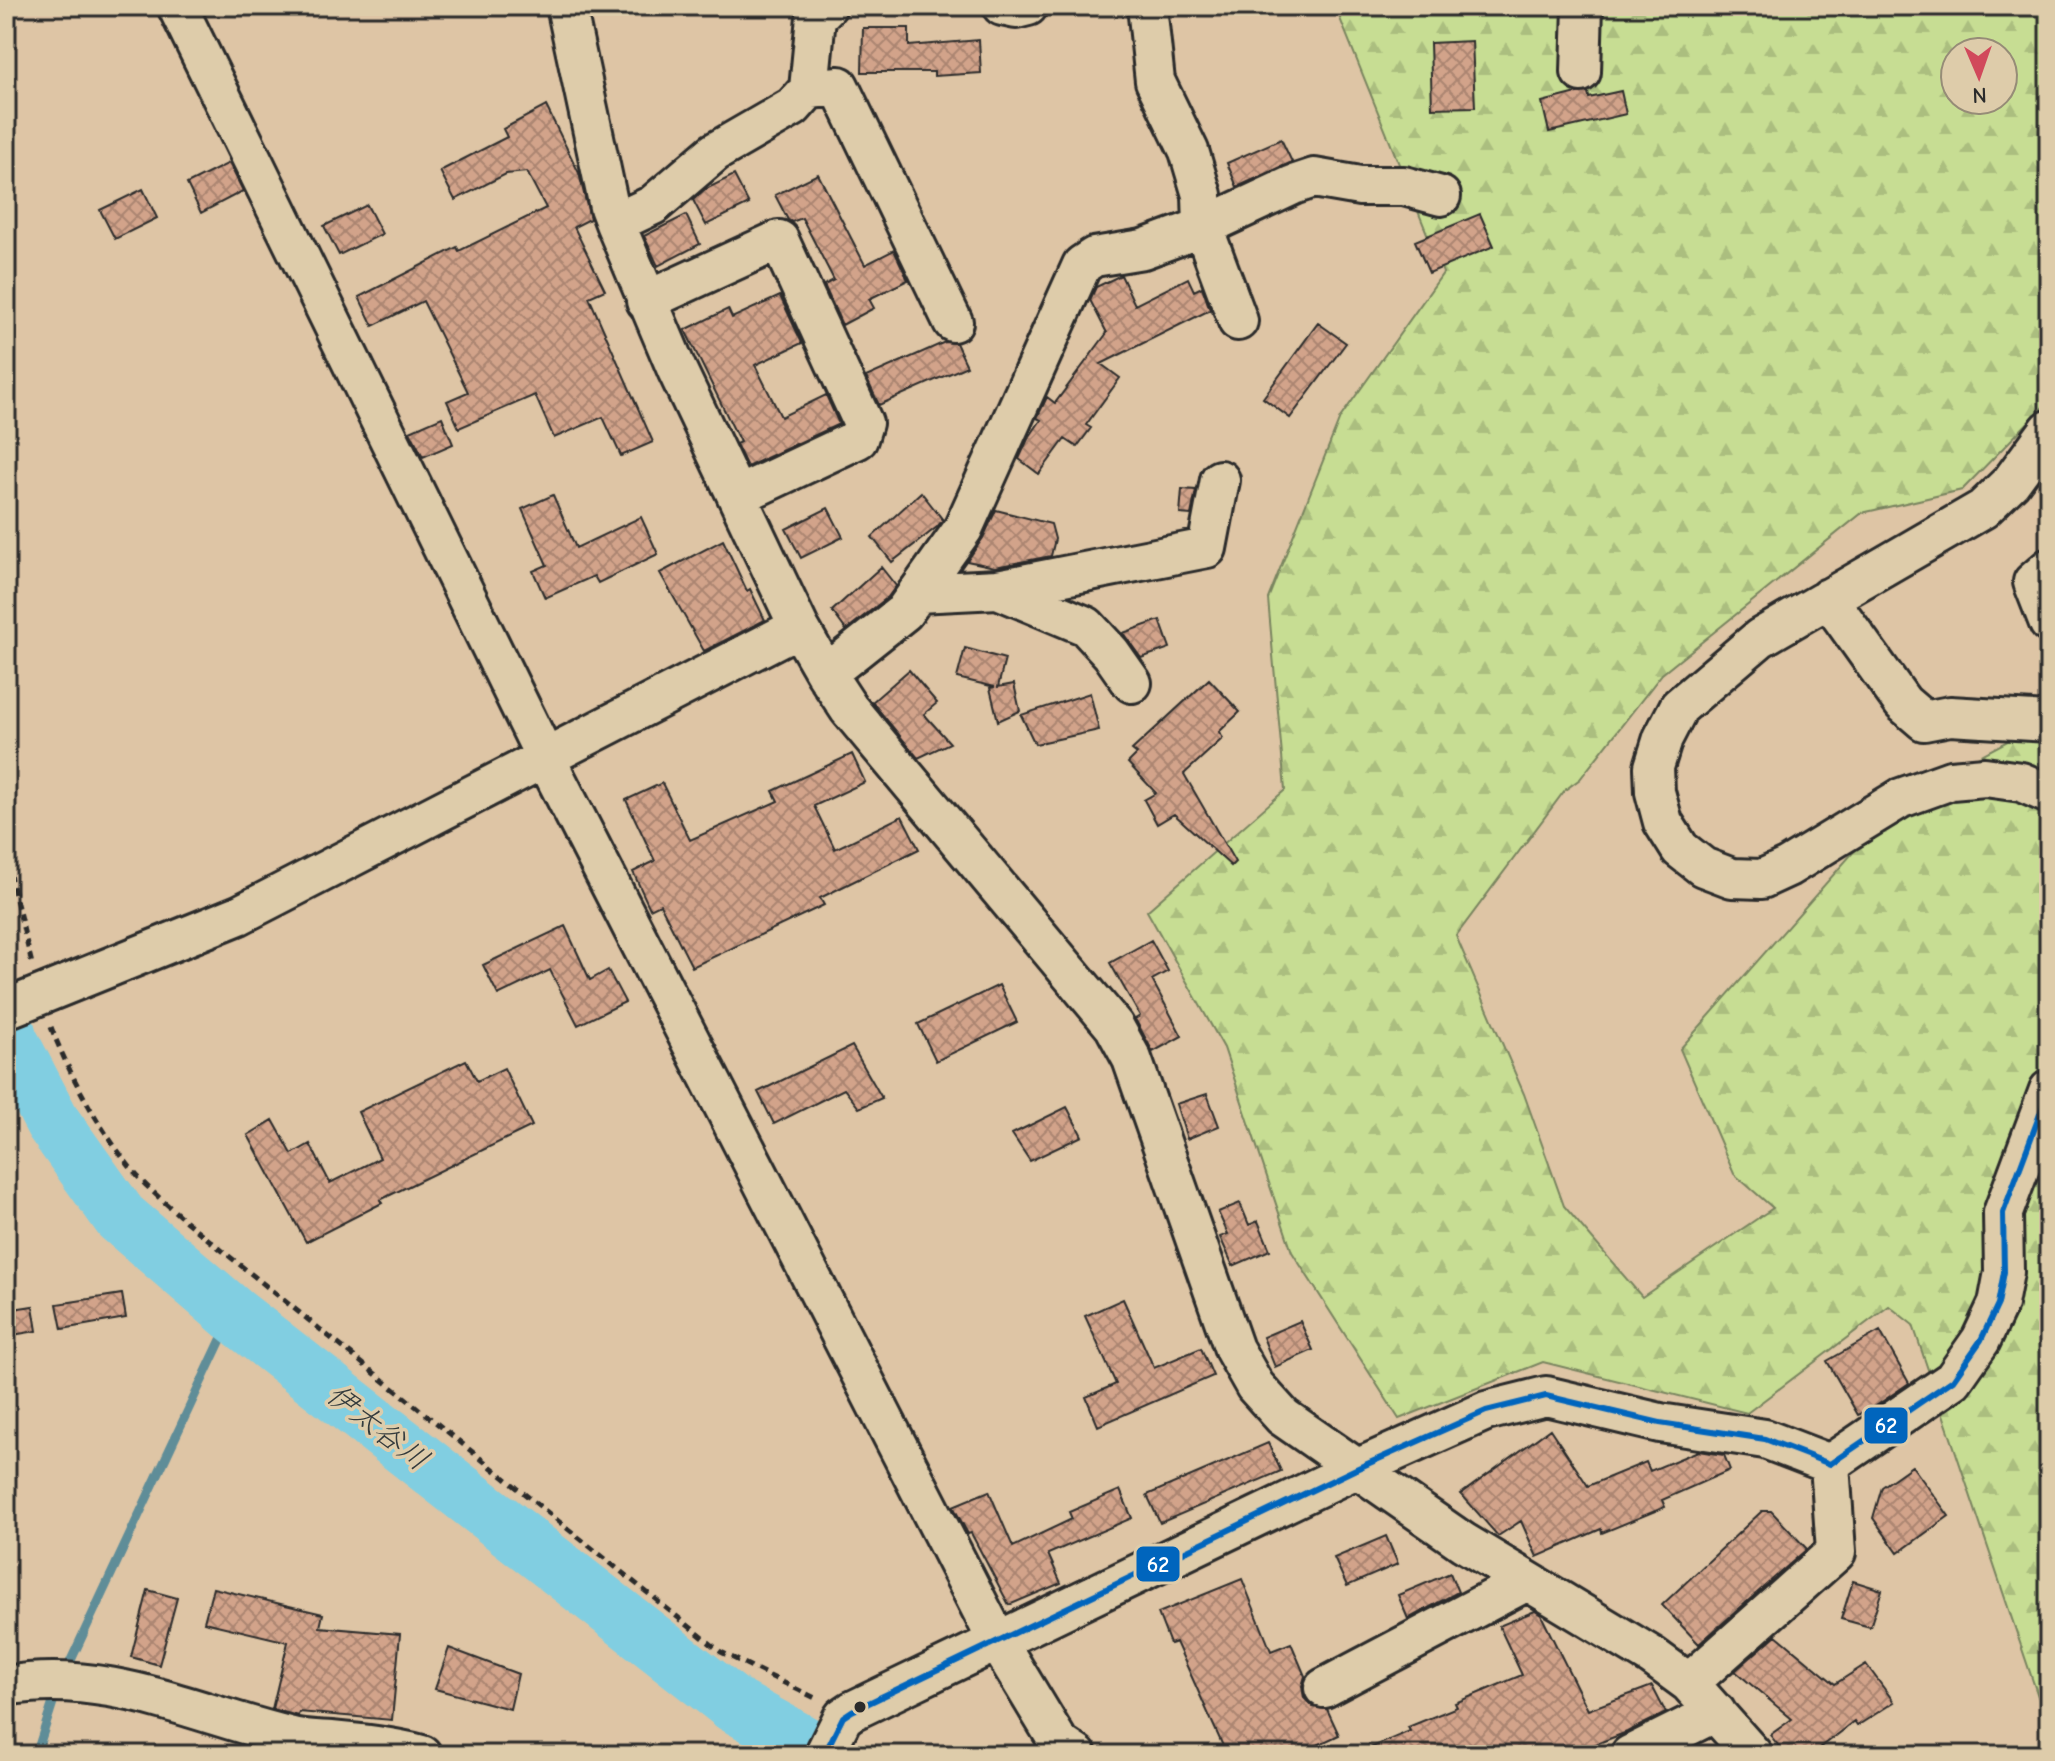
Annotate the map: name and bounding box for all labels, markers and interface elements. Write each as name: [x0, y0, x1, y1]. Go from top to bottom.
north arrow: [1939, 36, 2019, 116]
text: N: [1972, 82, 1987, 108]
water label: 伊太谷川: [320, 1377, 436, 1478]
line badge: 62: [1863, 1406, 1909, 1445]
text: 62: [1875, 1413, 1897, 1439]
line badge: 62: [1135, 1545, 1181, 1583]
text: 62: [1147, 1552, 1169, 1578]
unlabelled marker: [852, 1699, 868, 1715]

